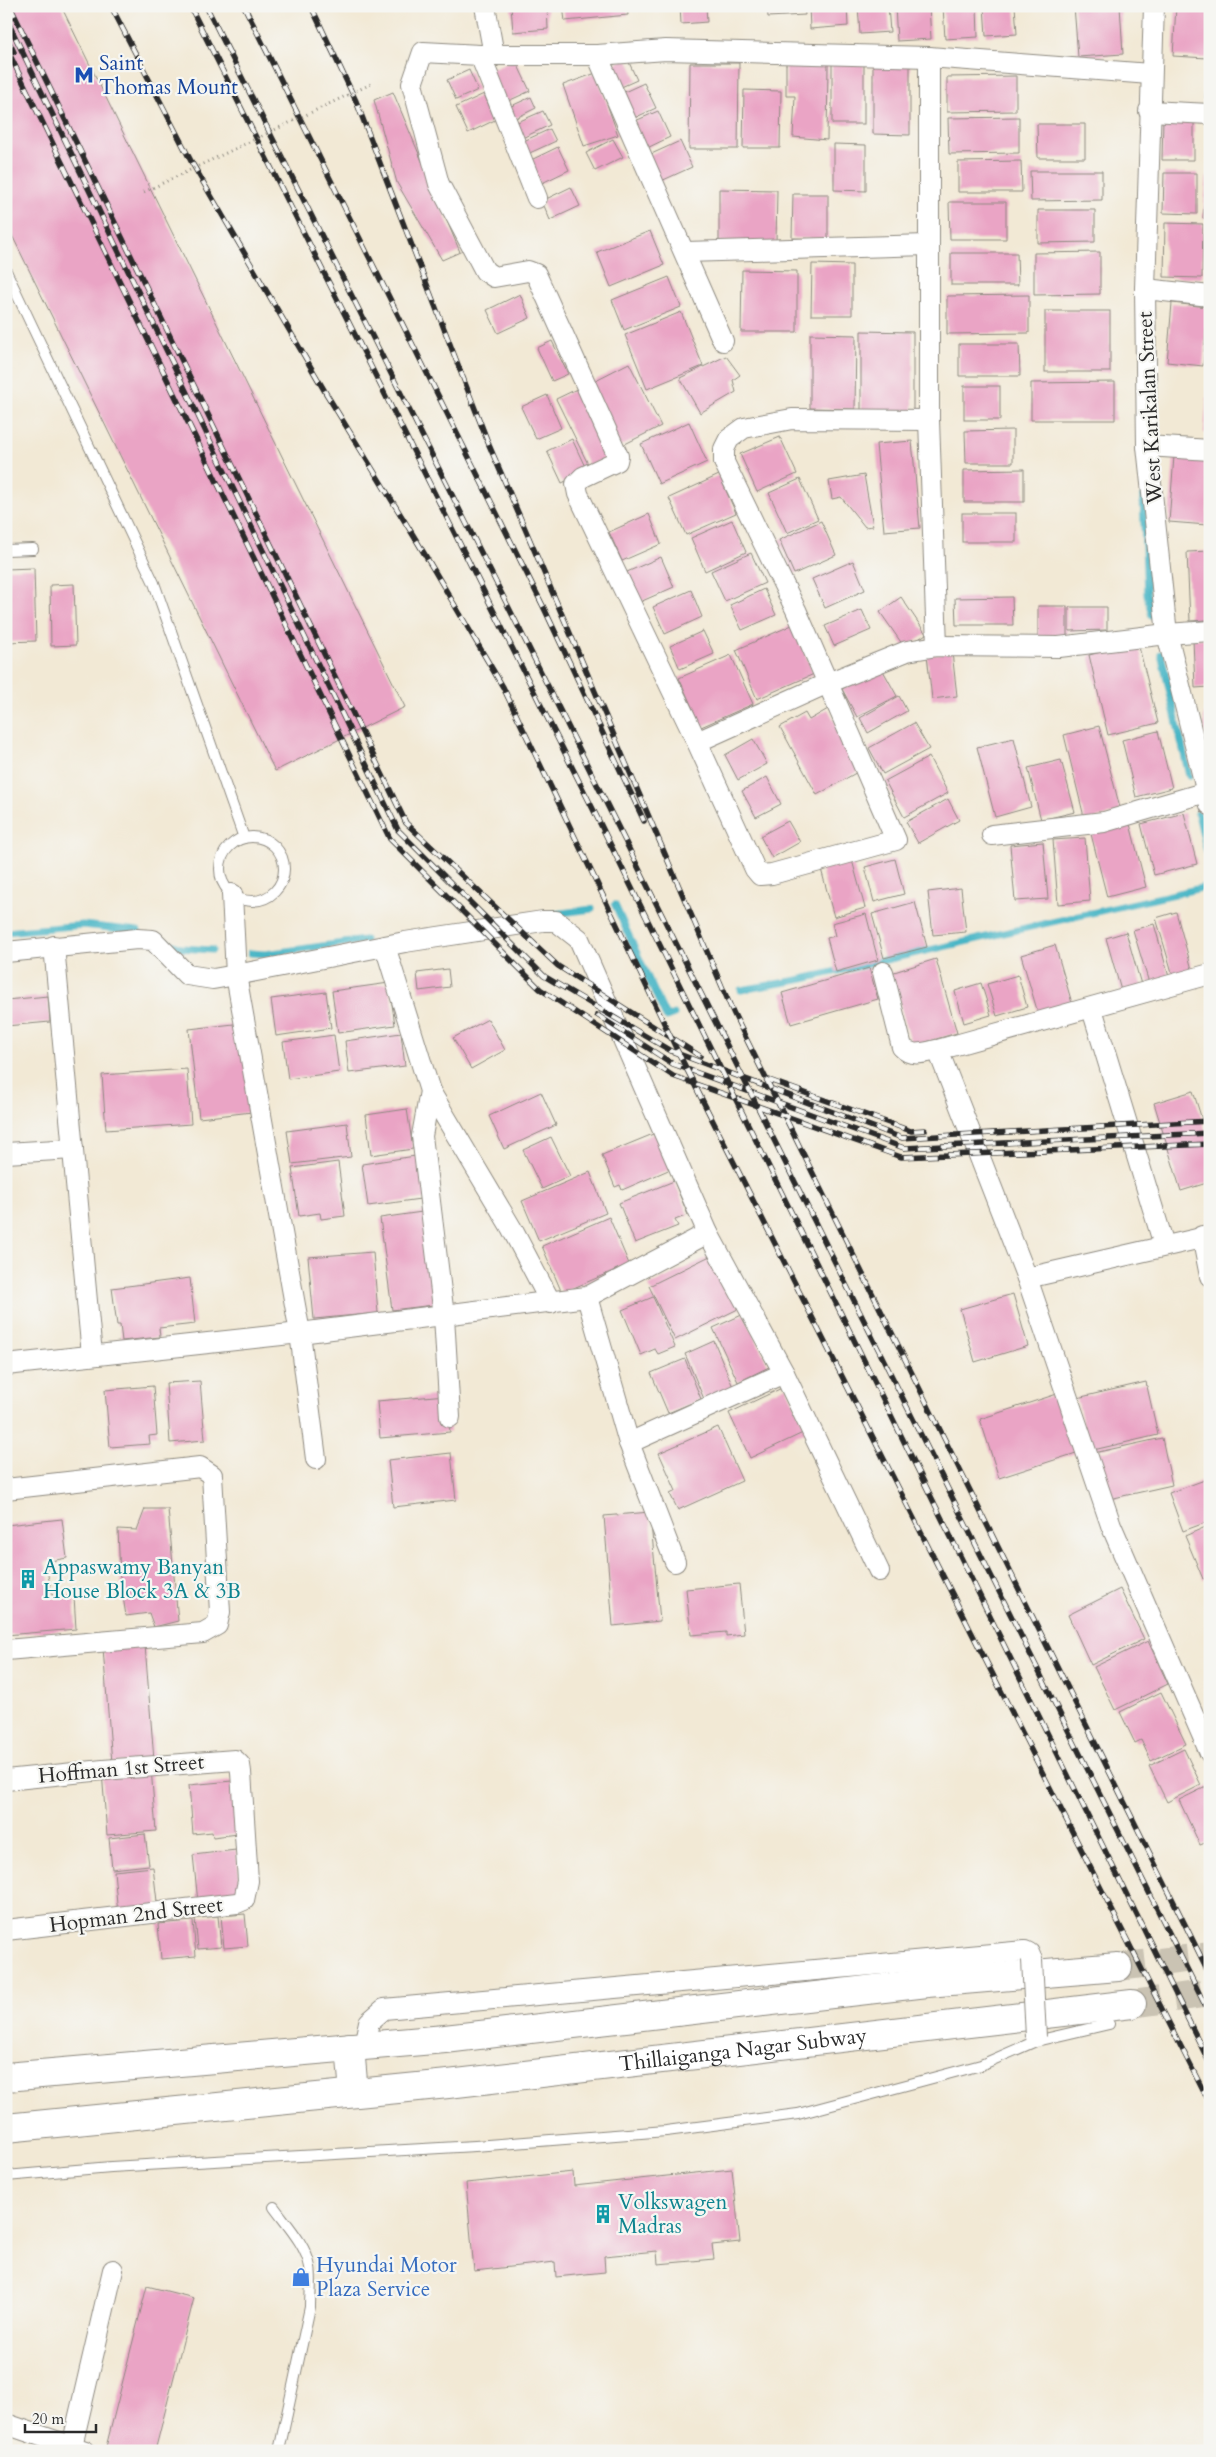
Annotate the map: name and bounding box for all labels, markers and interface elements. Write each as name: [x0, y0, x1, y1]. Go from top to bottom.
place label: Saint Thomas Mount: [99, 49, 238, 102]
metro station icon: Saint Thomas Mount: [73, 64, 95, 86]
street label: West Karikalan Street: [1130, 310, 1170, 506]
place label: Appaswamy Banyan House Block 3A & 3B: [43, 1553, 241, 1606]
building icon: Appaswamy Banyan House Block 3A & 3B: [17, 1568, 39, 1590]
street label: Hoffman 1st Street: [37, 1747, 206, 1791]
street label: Hopman 2nd Street: [48, 1890, 225, 1940]
street label: Thillaiganga Nagar Subway: [617, 2021, 868, 2078]
place label: Volkswagen Madras: [618, 2188, 728, 2241]
building icon: Volkswagen Madras: [592, 2203, 614, 2225]
place label: Hyundai Motor Plaza Service: [316, 2251, 457, 2304]
shop icon: Hyundai Motor Plaza Service: [290, 2266, 312, 2288]
scale bar: [25, 2402, 96, 2434]
text: 20 m: [32, 2409, 64, 2429]

